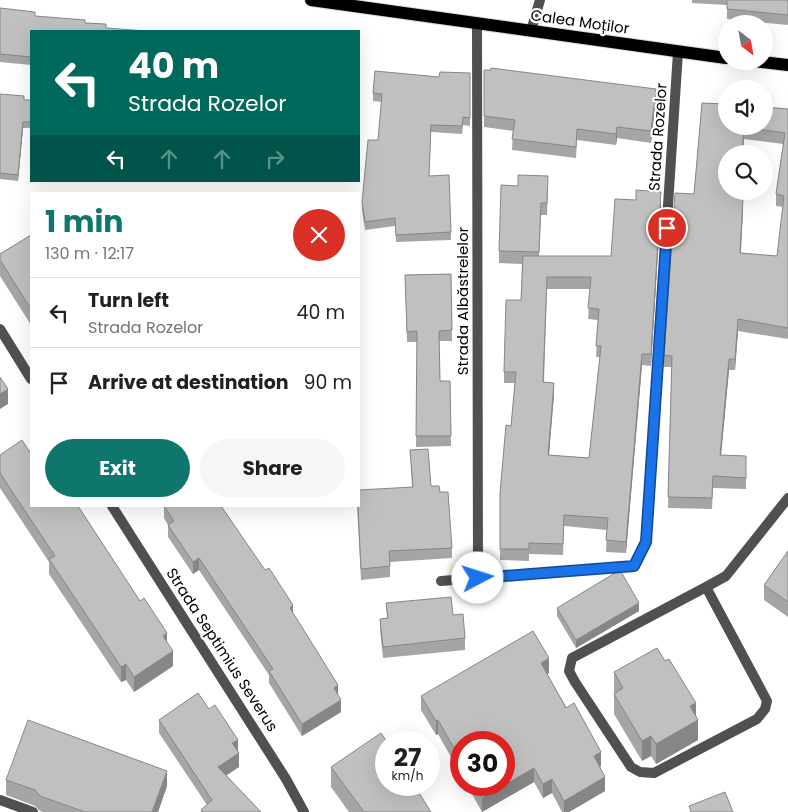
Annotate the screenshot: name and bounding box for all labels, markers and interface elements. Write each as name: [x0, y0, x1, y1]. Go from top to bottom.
street label: Calea Moților: [529, 4, 631, 39]
north arrow: [718, 15, 772, 70]
map controls: [718, 15, 773, 200]
text: 40 m: [128, 41, 219, 90]
icon: left: [45, 50, 110, 115]
button: sound: [718, 80, 773, 135]
street label: Strada Rozelor: [643, 82, 672, 192]
text: Strada Rozelor: [128, 88, 286, 119]
icon: left: [102, 145, 130, 173]
icon: ahead: [155, 145, 183, 173]
icon: ahead: [208, 145, 236, 173]
icon: right: [261, 145, 289, 173]
button: search: [718, 145, 773, 200]
text: 1 min: [45, 200, 123, 243]
pin: [646, 207, 688, 249]
button: close: [293, 209, 345, 261]
icon: arrive: [653, 214, 681, 242]
street label: Strada Albăstrelelor: [452, 226, 473, 375]
text: 130 m · 12:17: [45, 242, 134, 265]
text: Turn left: [88, 287, 169, 314]
icon: left: [45, 299, 73, 327]
text: 40 m: [296, 299, 345, 326]
text: Strada Rozelor: [88, 316, 203, 339]
icon: arrive: [45, 369, 73, 397]
text: Arrive at destination: [88, 369, 289, 396]
text: 90 m: [304, 369, 352, 396]
button: Exit: [45, 439, 190, 497]
button: Share: [200, 439, 345, 497]
position arrow: [451, 551, 503, 603]
street label: Strada Septimius Severus: [162, 564, 283, 736]
speed limit sign: 30: [450, 731, 515, 796]
text: 27: [394, 740, 421, 775]
text: km/h: [392, 767, 423, 784]

